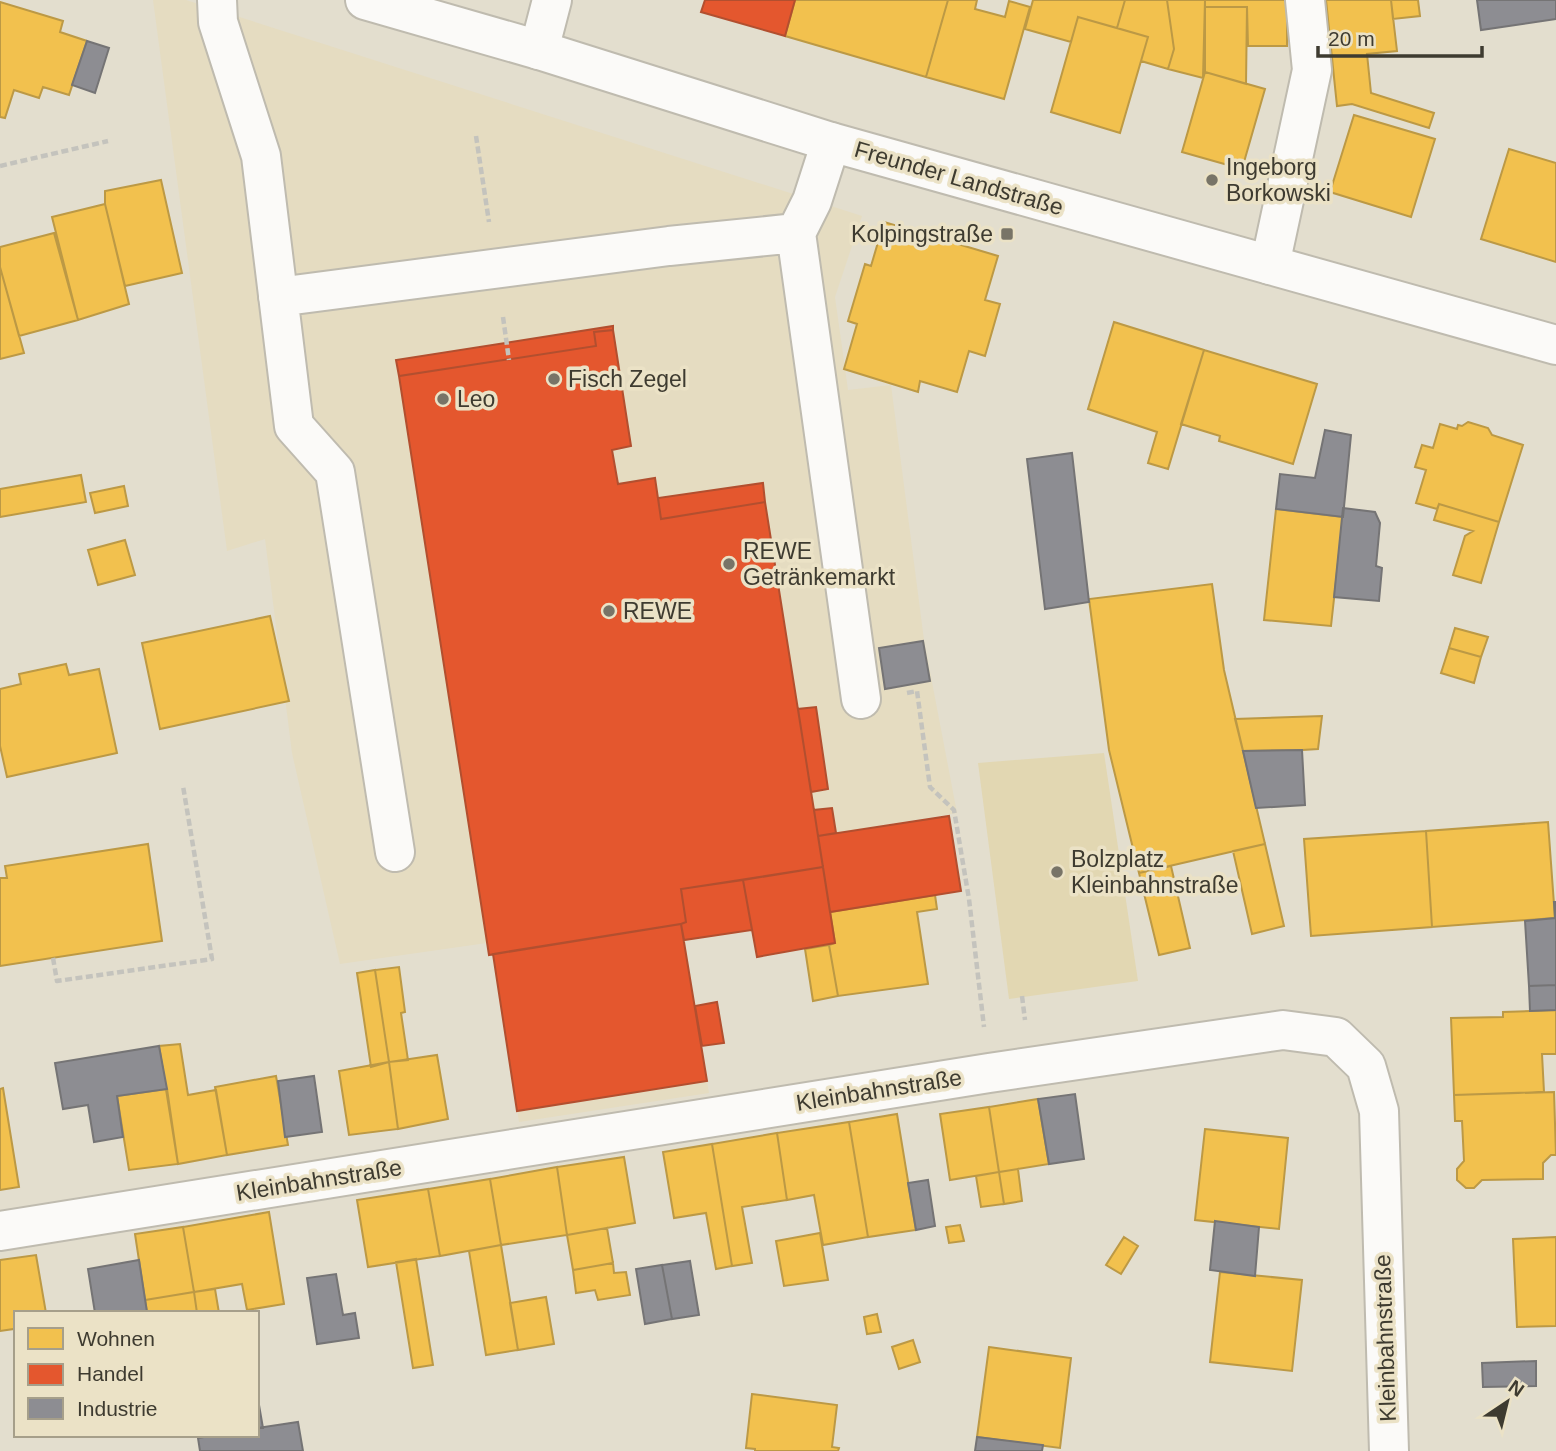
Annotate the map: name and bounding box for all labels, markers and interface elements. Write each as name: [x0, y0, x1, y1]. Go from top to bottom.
scale bar: [1318, 14, 1482, 58]
text: 20 m: [1328, 27, 1375, 50]
street label: Freunder Landstraße: [852, 136, 1066, 220]
place label: Ingeborg Borkowski: [1226, 154, 1331, 206]
marker: Ingeborg Borkowski: [1204, 172, 1220, 188]
place label: Kolpingstraße: [851, 221, 993, 247]
marker: Kolpingstraße: [999, 226, 1015, 242]
place label: Fisch Zegel: [568, 366, 687, 392]
marker: Fisch Zegel: [546, 371, 562, 387]
place label: Leo: [457, 386, 495, 412]
marker: Leo: [435, 391, 451, 407]
place label: REWE Getränkemarkt: [743, 538, 896, 590]
marker: REWE Getränkemarkt: [721, 556, 737, 572]
place label: REWE: [623, 598, 692, 624]
marker: REWE: [601, 603, 617, 619]
place label: Bolzplatz Kleinbahnstraße: [1071, 846, 1239, 898]
marker: Bolzplatz Kleinbahnstraße: [1049, 864, 1065, 880]
street label: Kleinbahnstraße: [794, 1064, 964, 1116]
street label: Kleinbahnstraße: [234, 1154, 404, 1206]
street label: Kleinbahnstraße: [1369, 1254, 1401, 1422]
legend: [14, 1311, 259, 1437]
text: Wohnen: [77, 1327, 155, 1350]
text: Handel: [77, 1362, 144, 1385]
north arrow: [1472, 1367, 1542, 1437]
text: N: [1505, 1376, 1528, 1401]
text: Industrie: [77, 1397, 158, 1420]

